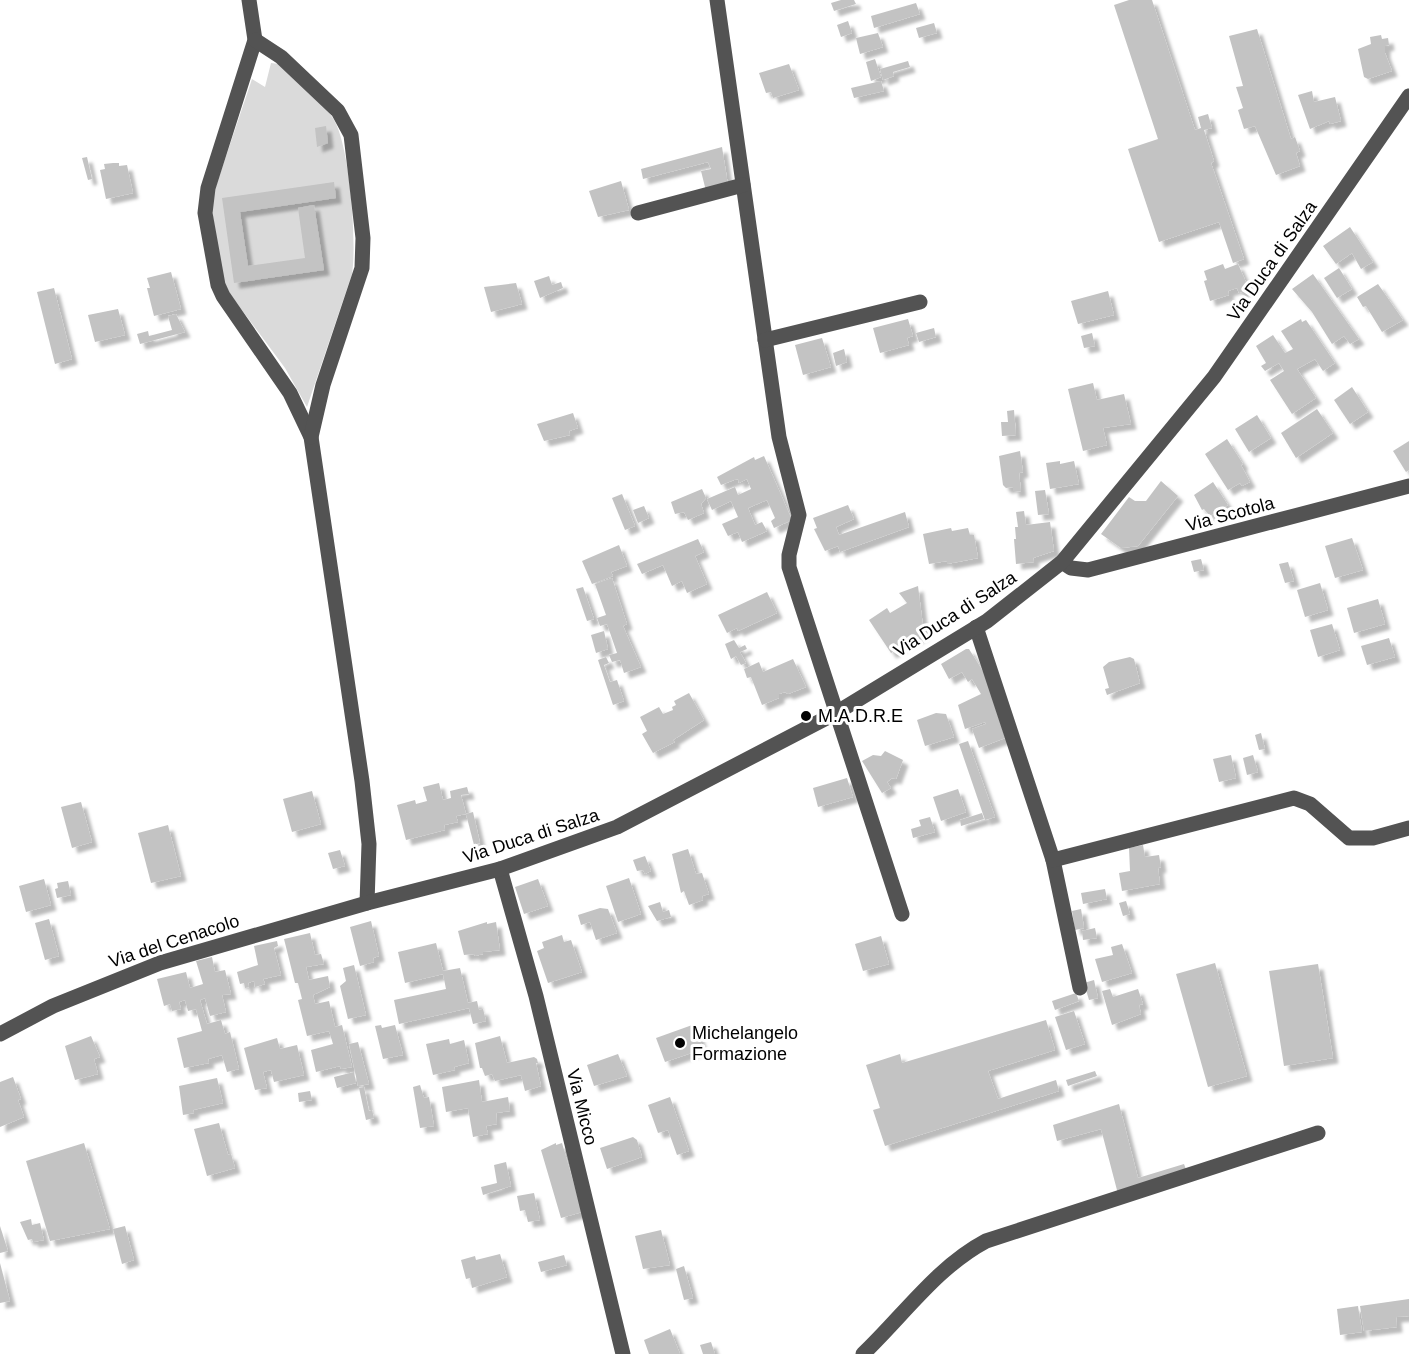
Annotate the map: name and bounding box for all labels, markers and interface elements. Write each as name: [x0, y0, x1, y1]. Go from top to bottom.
street label: Via Duca di Salza: [1223, 196, 1321, 325]
street label: Via Scotola: [1184, 492, 1277, 535]
street label: Via Duca di Salza: [890, 566, 1021, 661]
place label: M.A.D.R.E: [818, 706, 903, 726]
marker: M.A.D.R.E: [799, 709, 813, 723]
street label: Via Duca di Salza: [461, 804, 602, 867]
street label: Via del Cenacolo: [106, 911, 242, 971]
place label: Michelangelo Formazione: [692, 1023, 798, 1064]
marker: Michelangelo Formazione: [673, 1036, 687, 1050]
street label: Via Micco: [563, 1067, 601, 1147]

